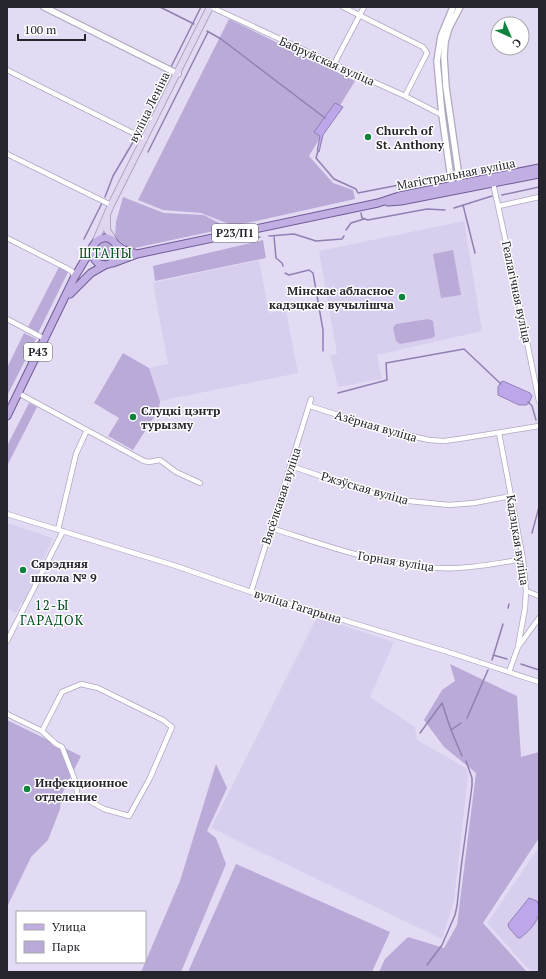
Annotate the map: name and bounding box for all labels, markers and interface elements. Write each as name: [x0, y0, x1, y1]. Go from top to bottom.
scale bar: [18, 16, 85, 42]
north arrow: [490, 16, 530, 56]
text: 100 m: [24, 22, 57, 37]
street label: Бабруйская вуліца: [277, 33, 377, 89]
text: С: [510, 36, 525, 51]
street label: вуліца Леніна: [125, 69, 173, 145]
place label: Church of St. Anthony: [376, 123, 445, 152]
marker: Church of St. Anthony: [363, 132, 373, 142]
street label: Магістральная вуліца: [395, 155, 517, 193]
road number: Р23/П1: [212, 224, 258, 242]
street label: Геалагічная вуліца: [499, 240, 535, 344]
district label: ШТАНЫ: [79, 244, 133, 262]
place label: Мінскае абласное кадэцкае вучылішча: [269, 283, 395, 312]
marker: Мінскае абласное кадэцкае вучылішча: [397, 292, 407, 302]
road number: Р43: [24, 343, 52, 361]
place label: Слуцкі цэнтр турызму: [141, 403, 220, 432]
street label: Азёрная вуліца: [333, 407, 419, 445]
marker: Слуцкі цэнтр турызму: [128, 412, 138, 422]
street label: Вясёлкавая вуліца: [258, 445, 304, 547]
street label: Ржэўская вуліца: [319, 468, 411, 508]
street label: Кадэцкая вуліца: [503, 494, 533, 586]
street label: Горная вуліца: [357, 548, 435, 574]
place label: Сярэдняя школа № 9: [31, 556, 97, 585]
marker: Сярэдняя школа № 9: [18, 565, 28, 575]
street label: вуліца Гагарына: [252, 586, 344, 626]
district label: 12-Ы ГАРАДОК: [20, 596, 84, 629]
place label: Инфекционное отделение: [35, 775, 129, 804]
marker: Инфекционное отделение: [22, 784, 32, 794]
legend: [16, 911, 146, 963]
text: Улица: [52, 919, 86, 934]
text: Парк: [52, 939, 80, 954]

